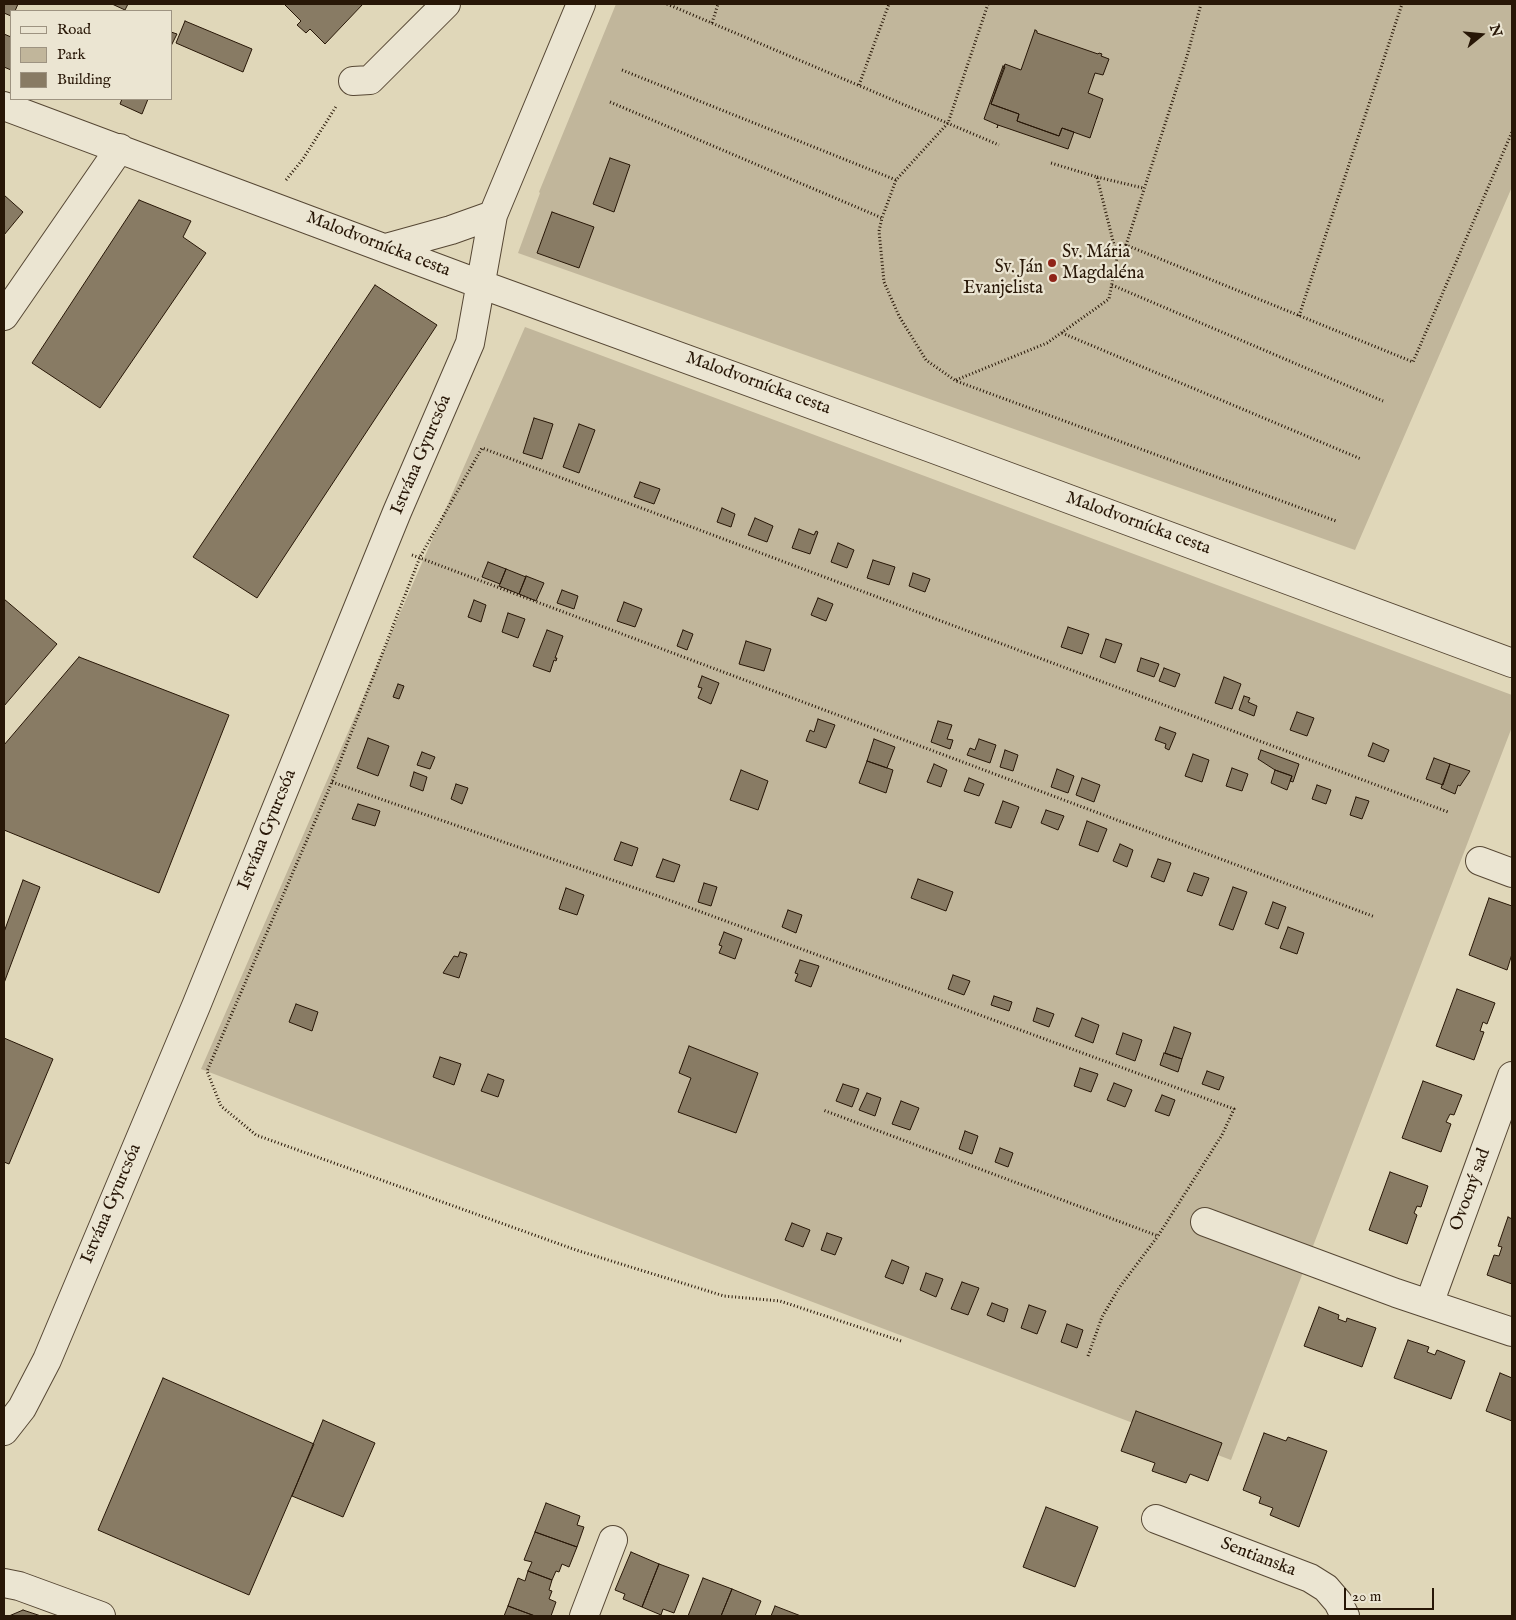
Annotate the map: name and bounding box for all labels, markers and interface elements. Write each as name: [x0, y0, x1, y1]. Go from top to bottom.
legend: [10, 10, 172, 100]
north arrow: [1456, 10, 1506, 60]
text: Road: [57, 20, 91, 39]
text: N: [1485, 22, 1506, 39]
text: Park: [57, 45, 86, 64]
text: Building: [57, 70, 111, 89]
street label: Malodvornícka cesta: [303, 208, 453, 282]
place label: Sv. Mária Magdaléna: [1062, 242, 1144, 284]
place label: Sv. Ján Evanjelista: [963, 257, 1043, 300]
marker: Sv. Mária Magdaléna: [1046, 257, 1058, 269]
marker: Sv. Ján Evanjelista: [1047, 272, 1059, 284]
street label: Malodvornícka cesta: [683, 348, 833, 420]
street label: Istvána Gyurcsóa: [387, 392, 457, 518]
street label: Malodvornícka cesta: [1063, 488, 1213, 560]
street label: Istvána Gyurcsóa: [234, 767, 302, 893]
street label: Istvána Gyurcsóa: [77, 1141, 147, 1267]
street label: Ovocný sad: [1446, 1146, 1496, 1234]
street label: Sentianska: [1217, 1534, 1299, 1582]
scale bar: [1346, 1578, 1436, 1610]
text: 20 m: [1352, 1587, 1381, 1606]

